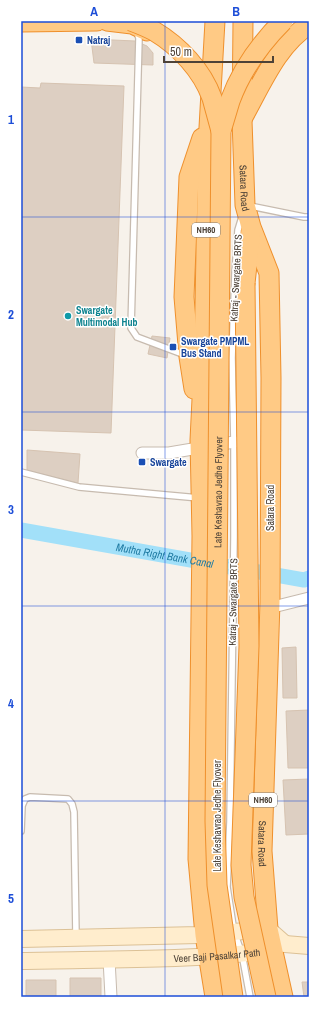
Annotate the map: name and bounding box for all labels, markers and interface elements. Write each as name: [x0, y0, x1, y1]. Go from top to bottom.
text: A: [90, 3, 98, 20]
text: B: [232, 3, 240, 20]
place label: Natraj: [87, 34, 110, 47]
marker: Natraj: [74, 35, 84, 45]
scale bar: [164, 38, 273, 64]
text: 50 m: [170, 44, 192, 60]
text: 1: [8, 111, 14, 128]
street label: Satara Road: [237, 165, 253, 212]
road number: NH60: [192, 223, 220, 237]
street label: Katraj - Swargate BRTS: [227, 234, 245, 322]
place label: Swargate Multimodal Hub: [76, 304, 138, 329]
text: 2: [8, 306, 14, 323]
marker: Swargate Multimodal Hub: [63, 311, 73, 321]
place label: Swargate PMPML Bus Stand: [181, 335, 249, 360]
marker: Swargate PMPML Bus Stand: [168, 342, 178, 352]
street label: Late Keshavrao Jedhe Flyover: [211, 436, 225, 548]
place label: Swargate: [150, 456, 187, 469]
marker: Swargate: [137, 457, 147, 467]
street label: Satara Road: [264, 485, 277, 531]
text: 3: [8, 501, 14, 518]
water label: Mutha Right Bank Canal: [115, 540, 215, 571]
street label: Katraj - Swargate BRTS: [226, 558, 240, 646]
text: 4: [8, 695, 14, 712]
street label: Late Keshavrao Jedhe Flyover: [211, 760, 224, 872]
road number: NH60: [249, 793, 277, 807]
street label: Satara Road: [255, 820, 270, 867]
text: 5: [8, 890, 14, 907]
street label: Veer Baji Pasalkar Path: [173, 945, 261, 965]

